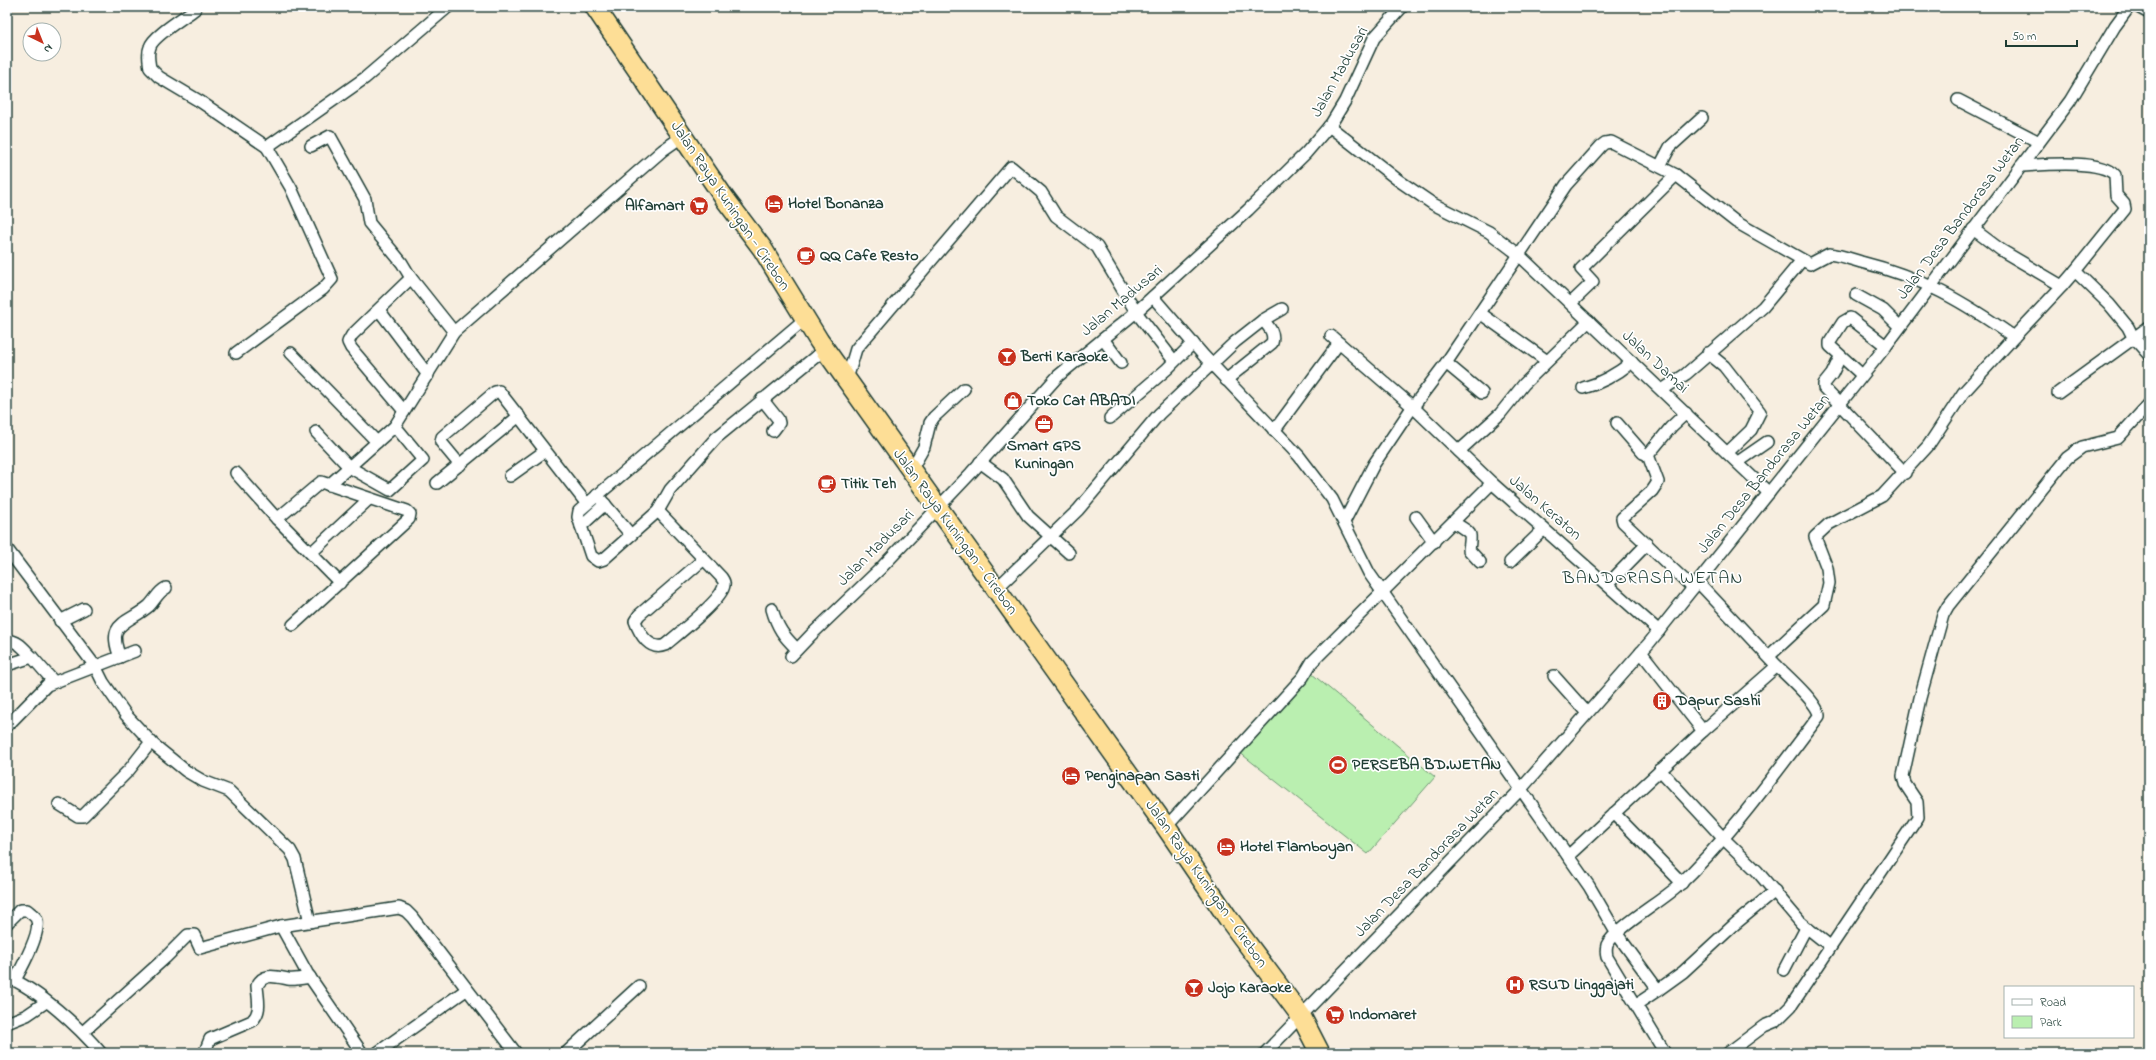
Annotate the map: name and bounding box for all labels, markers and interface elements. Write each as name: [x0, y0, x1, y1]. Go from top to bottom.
north arrow: [22, 22, 62, 62]
street label: Jalan Madusari: [1305, 22, 1375, 122]
scale bar: [2006, 22, 2077, 48]
text: 50 m: [2012, 28, 2036, 46]
text: N: [40, 40, 56, 57]
street label: Jalan Raya Kuningan - Cirebon: [664, 116, 796, 296]
street label: Jalan Desa Bandorasa Wetan: [1891, 131, 2031, 305]
place label: Hotel Bonanza: [788, 192, 884, 216]
hotel icon: Hotel Bonanza: [763, 193, 785, 215]
place label: Alfamart: [625, 194, 686, 218]
supermarket icon: Alfamart: [688, 195, 710, 217]
place label: QQ Cafe Resto: [820, 244, 918, 268]
cafe icon: QQ Cafe Resto: [795, 245, 817, 267]
street label: Jalan Madusari: [1076, 259, 1168, 343]
street label: Jalan Damai: [1616, 325, 1694, 399]
place label: Berti Karaoke: [1020, 345, 1109, 369]
bar icon: Berti Karaoke: [996, 346, 1018, 368]
place label: Toko Cat ABADI: [1027, 389, 1136, 413]
street label: Jalan Desa Bandorasa Wetan: [1692, 389, 1836, 559]
shop icon: Toko Cat ABADI: [1002, 390, 1024, 412]
office icon: Smart GPS Kuningan: [1033, 413, 1055, 435]
place label: Smart GPS Kuningan: [1007, 434, 1081, 477]
street label: Jalan Raya Kuningan - Cirebon: [886, 444, 1024, 620]
street label: Jalan Keraton: [1503, 469, 1587, 547]
place label: Titik Teh: [841, 472, 897, 496]
cafe icon: Titik Teh: [816, 473, 838, 495]
street label: Jalan Madusari: [832, 504, 920, 592]
district label: BANDORASA WETAN: [1562, 566, 1743, 592]
place label: Dapur Sashi: [1675, 689, 1761, 713]
building icon: Dapur Sashi: [1651, 690, 1673, 712]
place label: PERSEBA BD.WETAN: [1352, 753, 1501, 777]
sports icon: PERSEBA BD.WETAN: [1327, 754, 1349, 776]
place label: Penginapan Sasti: [1085, 764, 1200, 789]
hotel icon: Penginapan Sasti: [1060, 765, 1082, 787]
street label: Jalan Desa Bandorasa Wetan: [1349, 783, 1505, 943]
street label: Jalan Raya Kuningan - Cirebon: [1139, 795, 1273, 973]
place label: Hotel Flamboyan: [1240, 835, 1353, 860]
hotel icon: Hotel Flamboyan: [1215, 836, 1237, 858]
place label: RSUD Linggajati: [1528, 973, 1634, 998]
hospital icon: RSUD Linggajati: [1504, 974, 1526, 996]
place label: Jojo Karaoke: [1208, 976, 1292, 1000]
bar icon: Jojo Karaoke: [1183, 977, 1205, 999]
legend: [2004, 986, 2134, 1038]
text: Road: [2040, 994, 2066, 1012]
place label: Indomaret: [1349, 1003, 1417, 1027]
supermarket icon: Indomaret: [1324, 1004, 1346, 1026]
text: Park: [2040, 1014, 2062, 1032]

